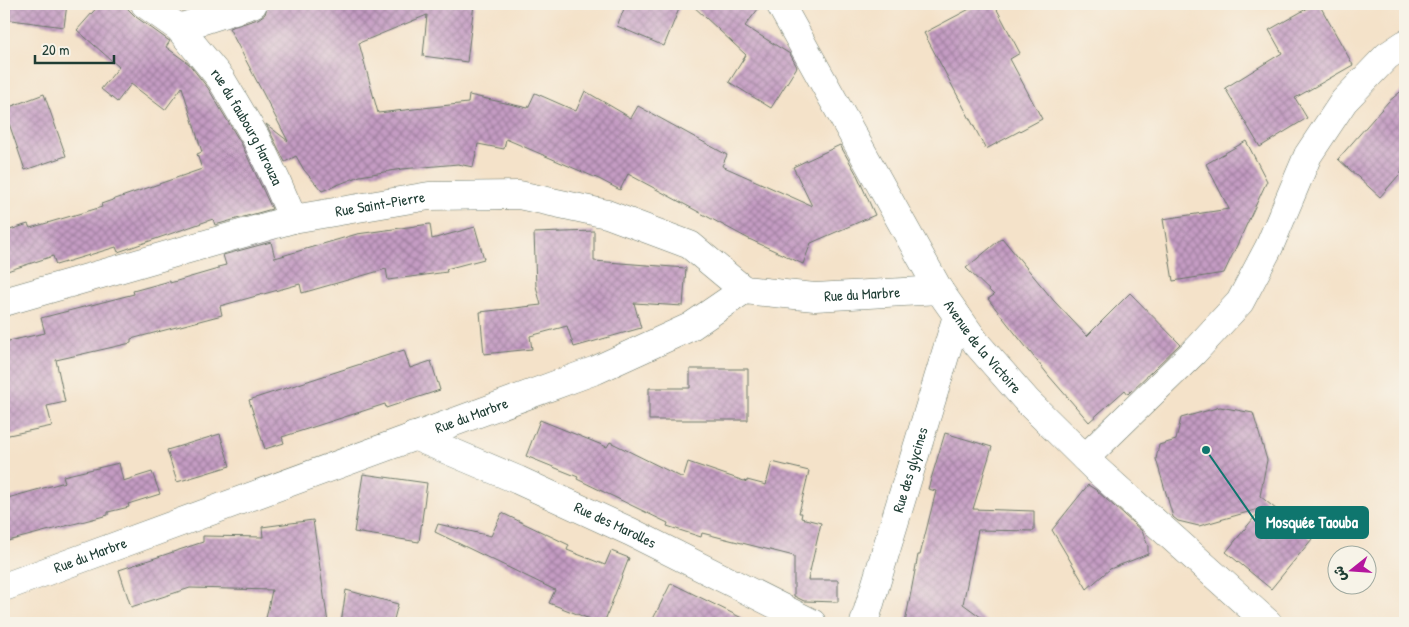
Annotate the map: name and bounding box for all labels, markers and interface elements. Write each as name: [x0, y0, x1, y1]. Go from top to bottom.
scale bar: [35, 32, 114, 64]
text: 20 m: [42, 39, 69, 60]
street label: rue du faubourg Harouza: [206, 63, 288, 189]
street label: Rue Saint-Pierre: [334, 186, 426, 222]
street label: Rue du Marbre: [824, 281, 901, 306]
street label: Avenue de la Victoire: [939, 296, 1027, 398]
street label: Rue du Marbre: [432, 392, 511, 438]
street label: Rue des glycines: [887, 424, 933, 515]
street label: Rue des Marolles: [571, 496, 660, 553]
callout: Mosquée Taouba: [1256, 507, 1368, 538]
text: Mosquée Taouba: [1266, 511, 1359, 534]
street label: Rue du Marbre: [51, 532, 130, 578]
north arrow: [1326, 544, 1376, 594]
text: ش: [1328, 564, 1350, 584]

